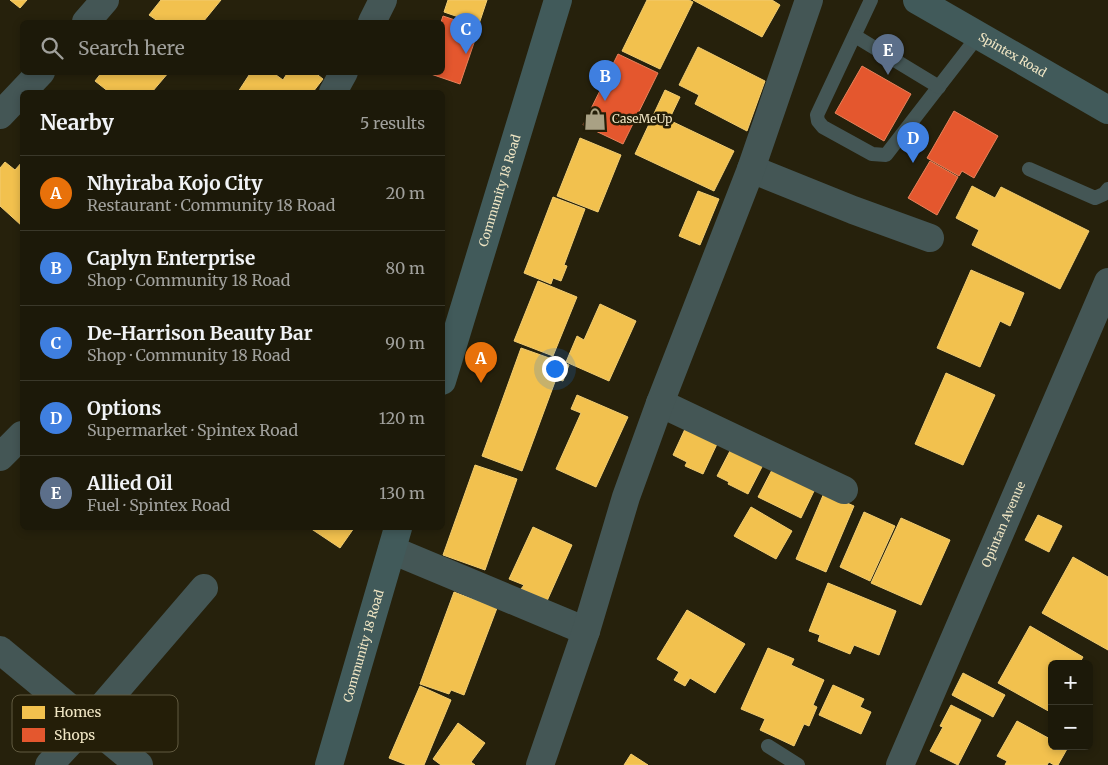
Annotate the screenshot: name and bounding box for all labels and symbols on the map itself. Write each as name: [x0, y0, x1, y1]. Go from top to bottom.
pin: C: [450, 13, 482, 54]
street label: Spintex Road: [976, 29, 1049, 80]
pin: E: [872, 34, 904, 75]
pin: B: [589, 60, 621, 101]
shop icon: CaseMeUp: [582, 106, 608, 132]
place label: CaseMeUp: [612, 111, 672, 126]
pin: D: [897, 122, 929, 163]
street label: Community 18 Road: [475, 133, 524, 248]
pin: A: [465, 342, 497, 383]
your location: [542, 356, 568, 382]
street label: Opintan Avenue: [978, 479, 1028, 569]
street label: Community 18 Road: [340, 588, 387, 704]
legend: [12, 695, 178, 752]
text: Homes: [54, 703, 101, 721]
text: Shops: [54, 726, 95, 744]

